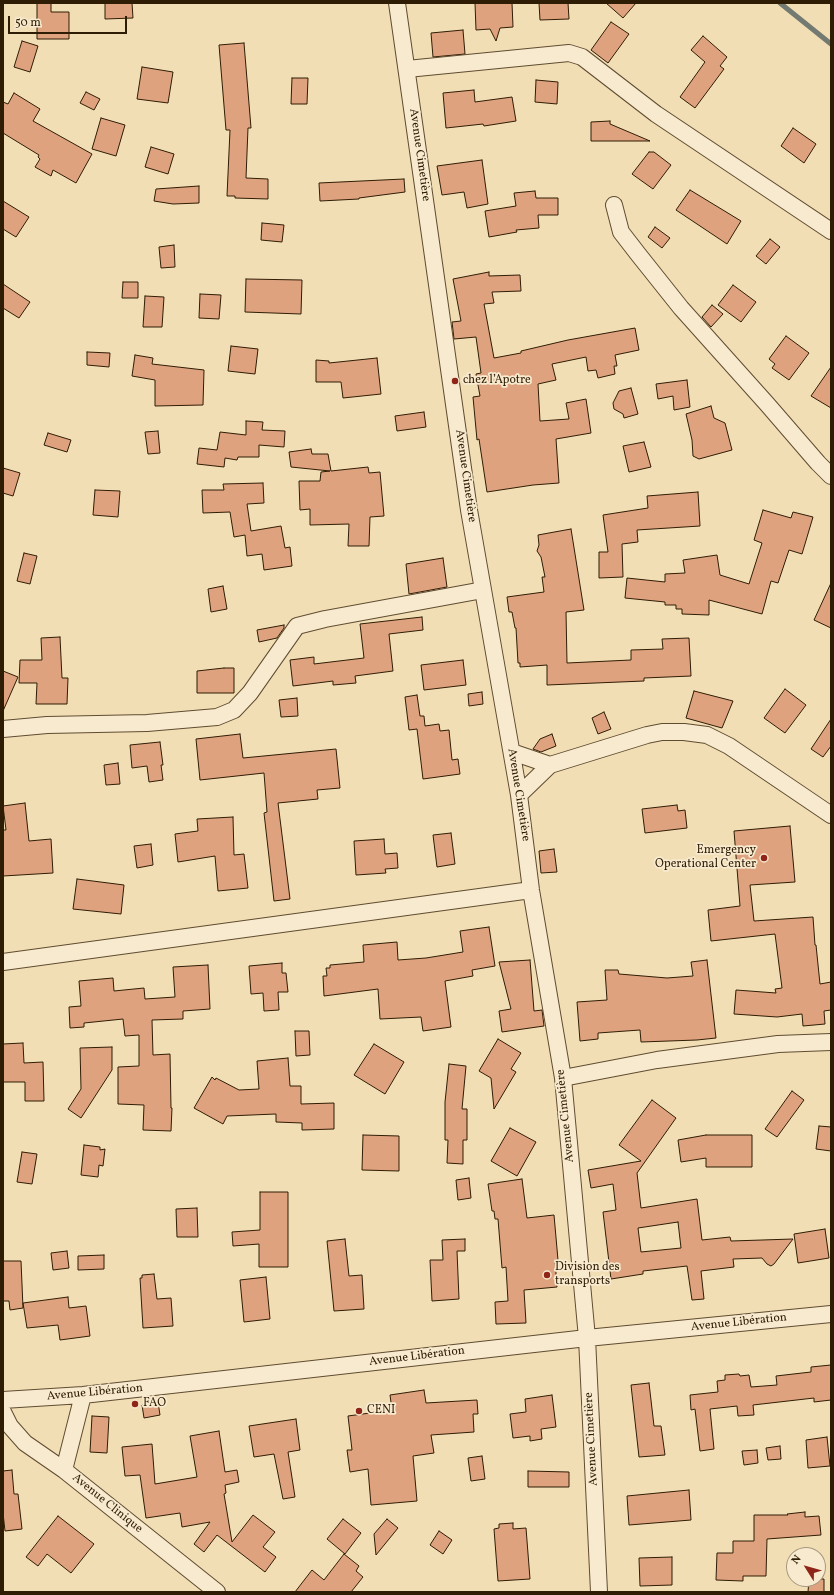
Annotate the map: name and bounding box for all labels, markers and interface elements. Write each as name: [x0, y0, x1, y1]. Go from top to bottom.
scale bar: [10, 8, 129, 34]
text: 50 m: [15, 15, 41, 31]
street label: Avenue Cimetière: [405, 108, 433, 202]
place label: chez l’Apotre: [463, 374, 531, 388]
marker: chez l’Apotre: [450, 376, 460, 386]
street label: Avenue Cimetière: [451, 429, 479, 523]
street label: Avenue Cimetière: [504, 748, 532, 842]
place label: Emergency Operational Center: [655, 844, 756, 872]
marker: Emergency Operational Center: [759, 853, 769, 863]
street label: Avenue Cimetière: [554, 1069, 578, 1163]
place label: Division des transports: [555, 1261, 620, 1289]
marker: Division des transports: [542, 1270, 552, 1280]
street label: Avenue Libération: [690, 1311, 788, 1335]
street label: Avenue Libération: [368, 1344, 466, 1370]
street label: Avenue Libération: [46, 1382, 144, 1404]
street label: Avenue Cimetière: [582, 1392, 602, 1486]
place label: FAO: [143, 1397, 166, 1411]
marker: FAO: [130, 1399, 140, 1409]
place label: CENI: [367, 1404, 395, 1418]
marker: CENI: [354, 1406, 364, 1416]
street label: Avenue Clinique: [69, 1471, 145, 1537]
north arrow: [786, 1547, 826, 1587]
text: N: [788, 1552, 805, 1568]

